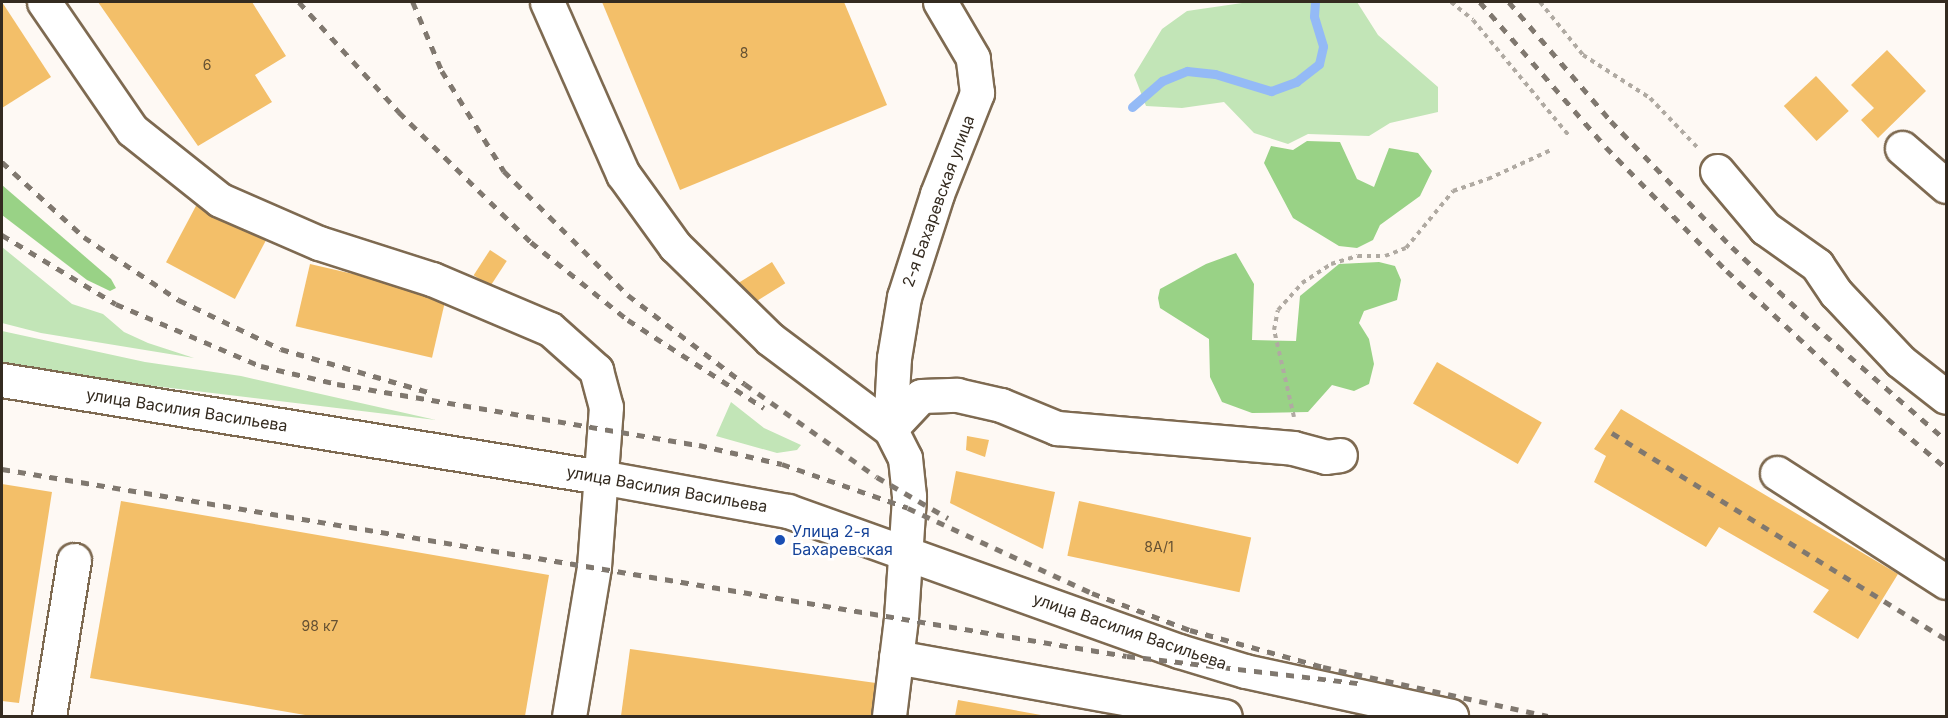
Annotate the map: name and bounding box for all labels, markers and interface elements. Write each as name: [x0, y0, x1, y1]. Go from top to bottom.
house number: 8: [740, 45, 748, 61]
house number: 6: [203, 57, 211, 73]
street label: 2-я Бахаревская улица: [898, 113, 978, 289]
street label: улица Василия Васильева: [85, 385, 289, 435]
street label: улица Василия Васильева: [565, 462, 769, 516]
place label: Улица 2-я Бахаревская: [792, 521, 893, 559]
marker: Улица 2-я Бахаревская: [773, 533, 787, 547]
house number: 8А/1: [1144, 539, 1174, 555]
street label: улица Василия Васильева: [1031, 589, 1229, 673]
house number: 98 к7: [302, 618, 338, 634]

